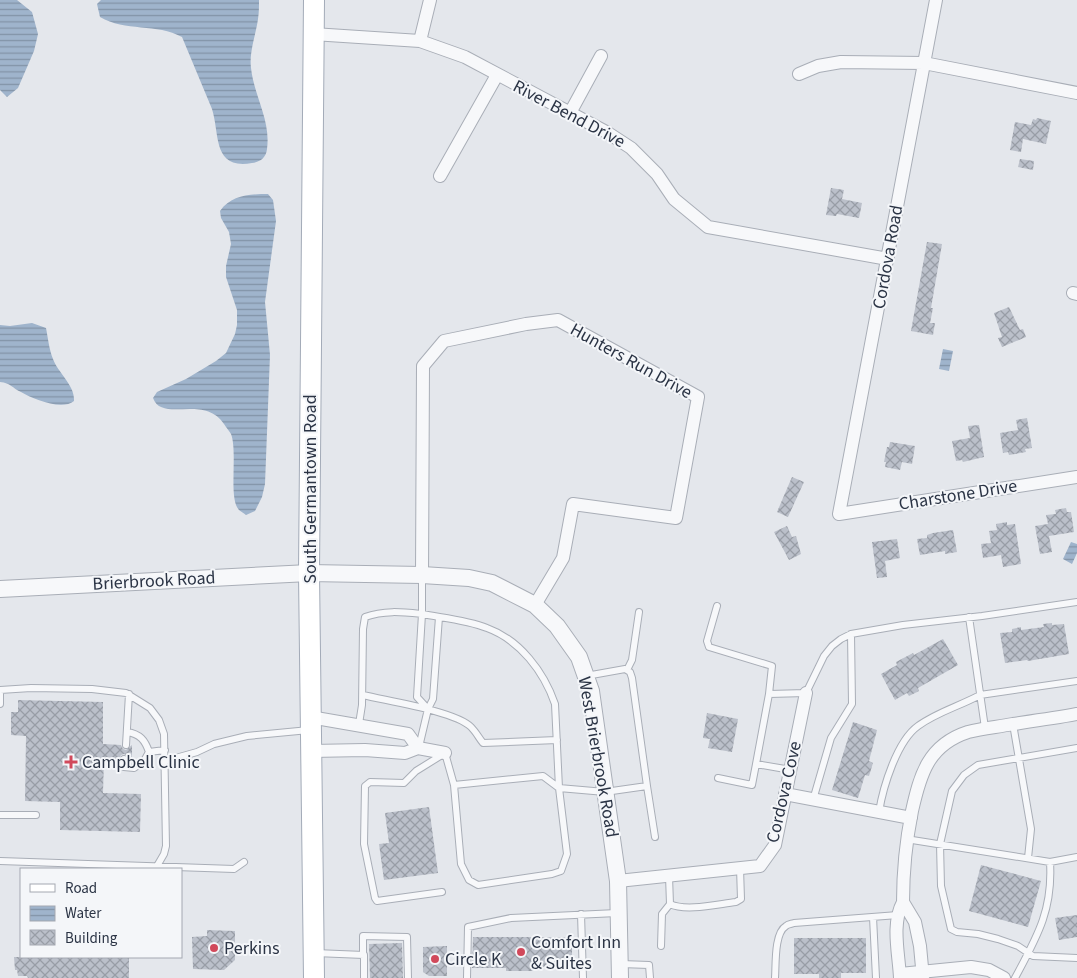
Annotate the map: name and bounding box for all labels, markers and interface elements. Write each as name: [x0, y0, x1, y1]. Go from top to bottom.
street label: River Bend Drive: [508, 74, 630, 154]
street label: Cordova Road: [867, 203, 909, 311]
street label: Hunters Run Drive: [565, 317, 697, 405]
street label: South Germantown Road: [298, 394, 323, 584]
street label: Charstone Drive: [897, 473, 1019, 517]
street label: Brierbrook Road: [92, 565, 216, 597]
street label: West Brierbrook Road: [572, 675, 624, 839]
street label: Cordova Cove: [760, 739, 808, 845]
place label: Campbell Clinic: [82, 750, 200, 775]
marker: Campbell Clinic: [64, 755, 78, 769]
legend: [20, 868, 182, 958]
text: Road: [65, 878, 97, 899]
text: Water: [65, 903, 102, 924]
text: Building: [65, 928, 118, 949]
place label: Comfort Inn & Suites: [531, 930, 621, 976]
place label: Perkins: [224, 936, 280, 961]
marker: Perkins: [208, 942, 220, 954]
marker: Comfort Inn & Suites: [515, 946, 527, 958]
place label: Circle K: [445, 947, 502, 972]
marker: Circle K: [429, 953, 441, 965]

